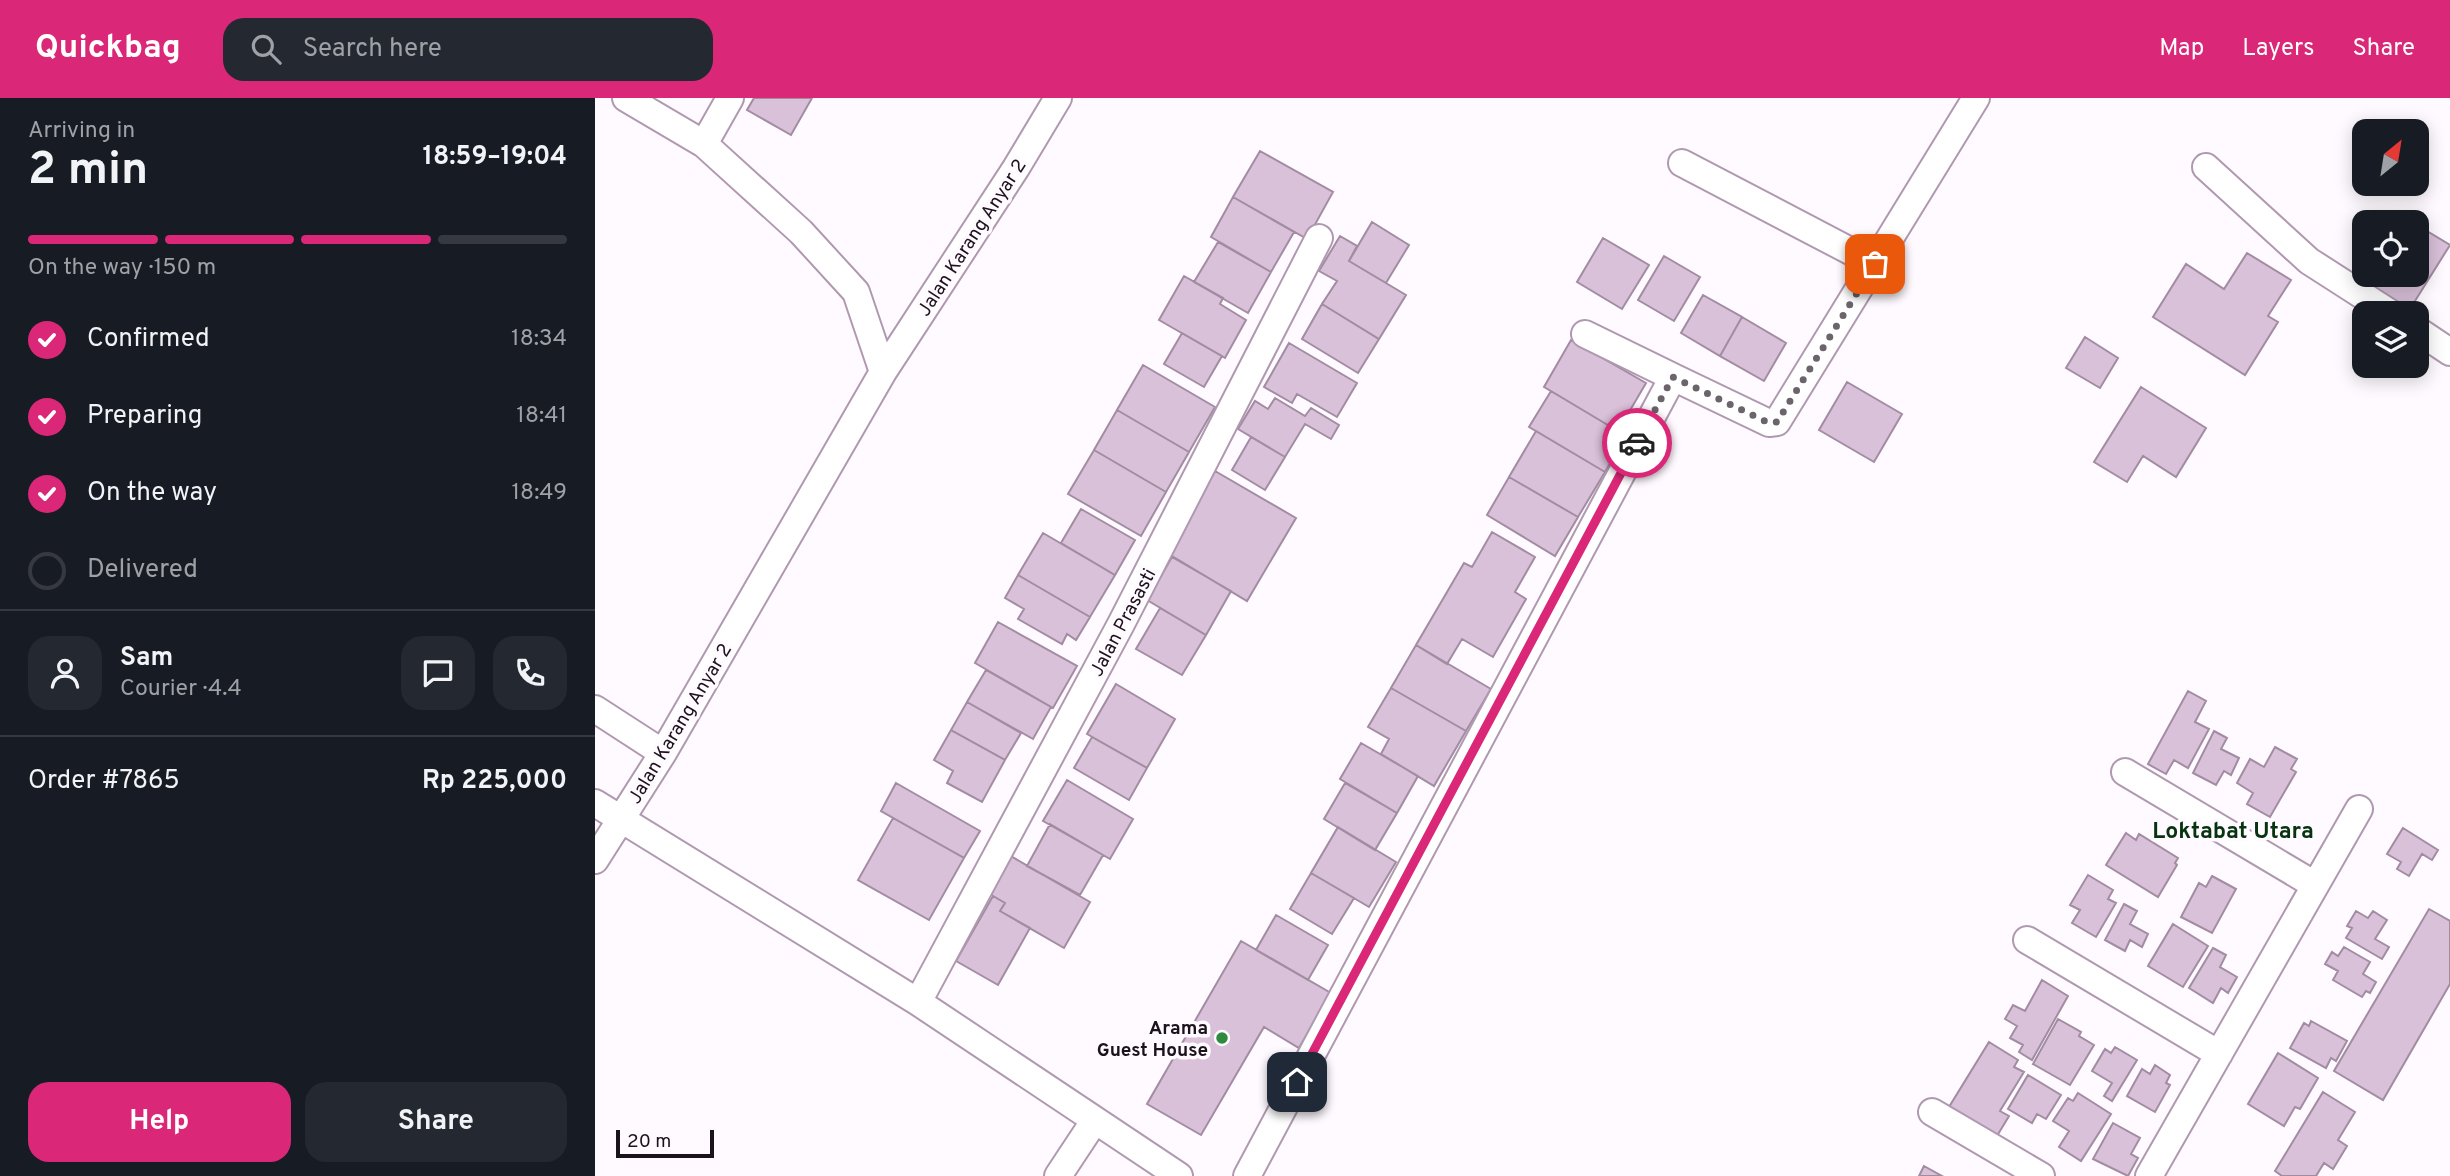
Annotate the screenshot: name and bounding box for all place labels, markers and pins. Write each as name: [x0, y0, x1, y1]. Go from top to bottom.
pin: [1845, 234, 1905, 294]
place label: Arama Guest House: [1097, 1017, 1208, 1063]
marker: Arama Guest House: [1214, 1030, 1230, 1046]
pin: [1267, 1052, 1327, 1112]

